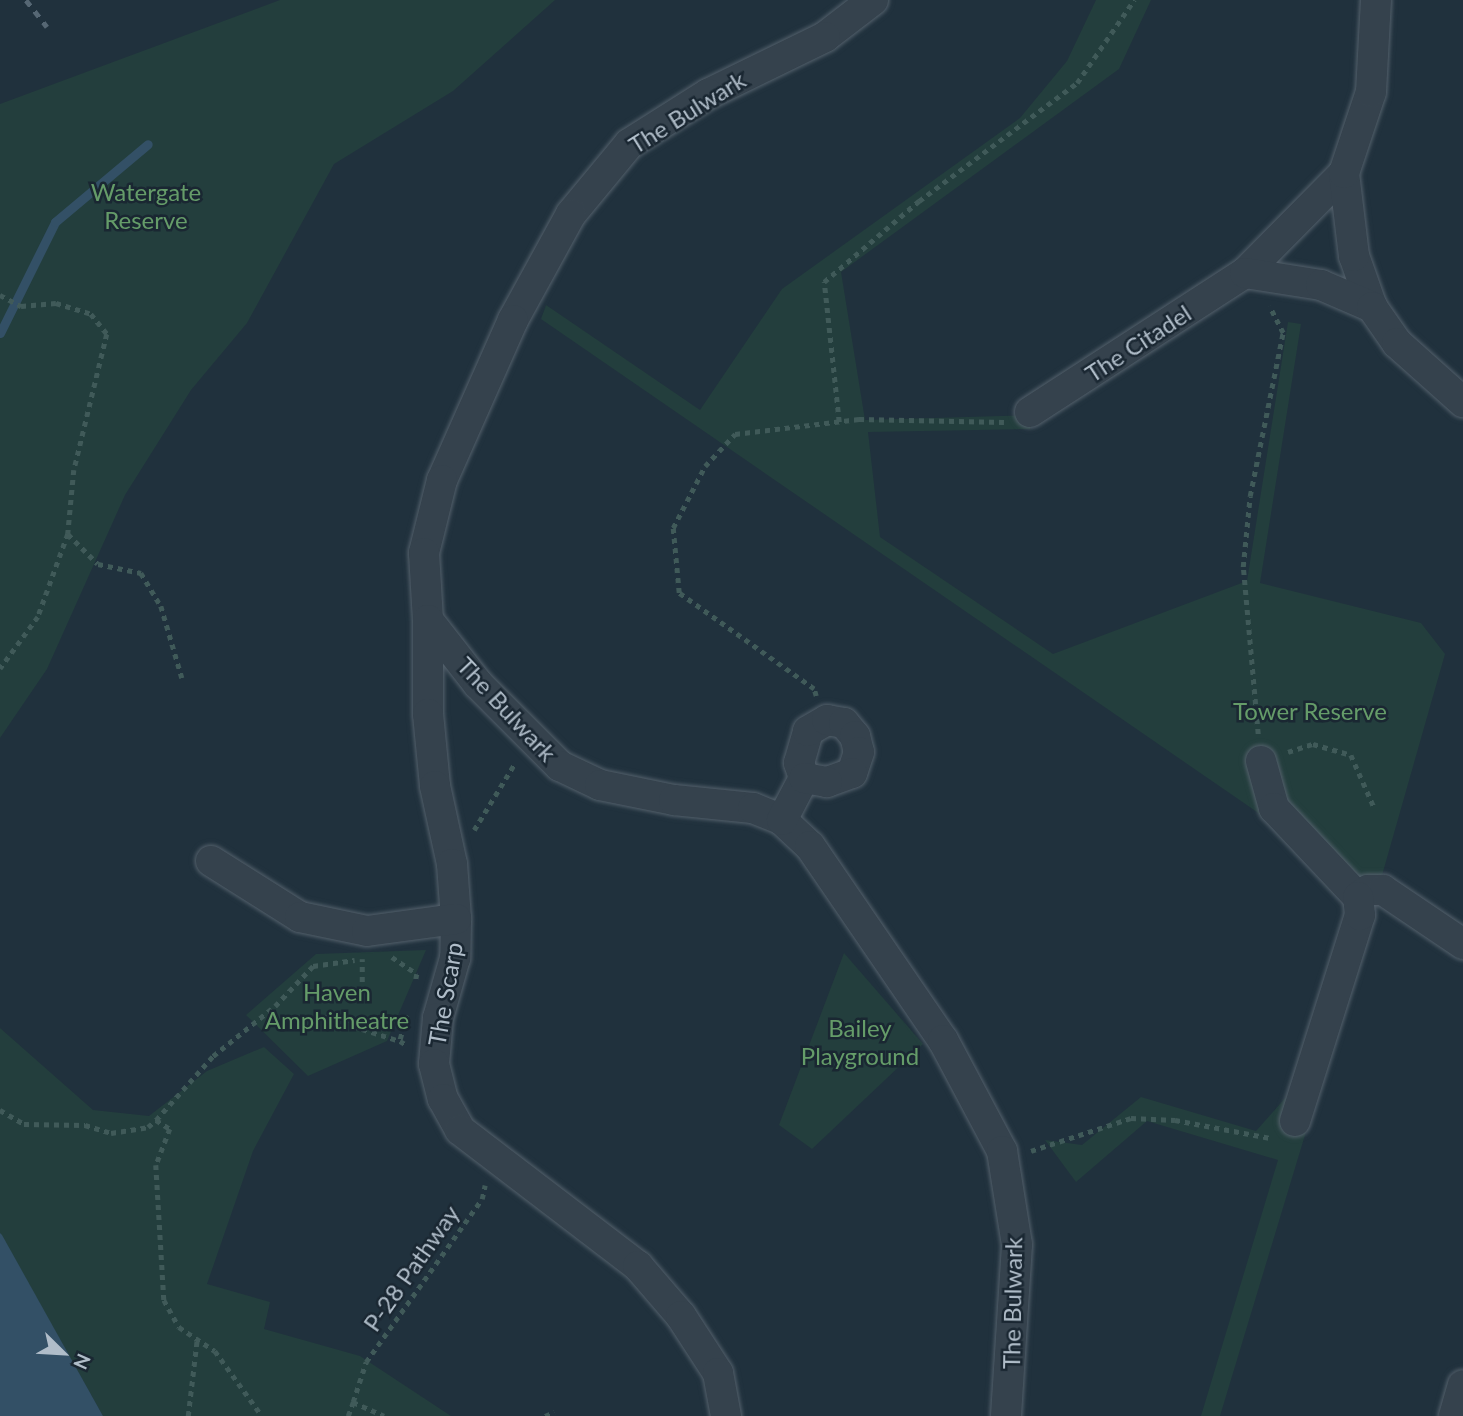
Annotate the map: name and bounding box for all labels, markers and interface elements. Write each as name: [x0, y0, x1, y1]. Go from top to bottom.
street label: The Bulwark: [623, 65, 751, 159]
park label: Watergate Reserve: [91, 178, 201, 234]
street label: The Citadel: [1080, 298, 1196, 388]
street label: The Bulwark: [451, 651, 563, 767]
park label: Tower Reserve: [1233, 697, 1387, 725]
street label: The Scarp: [422, 940, 468, 1048]
park label: Haven Amphitheatre: [265, 978, 409, 1034]
park label: Bailey Playground: [801, 1014, 919, 1070]
street label: P-28 Pathway: [357, 1199, 465, 1337]
street label: The Bulwark: [996, 1237, 1028, 1369]
north arrow: [28, 1318, 98, 1388]
text: N: [69, 1350, 96, 1373]

